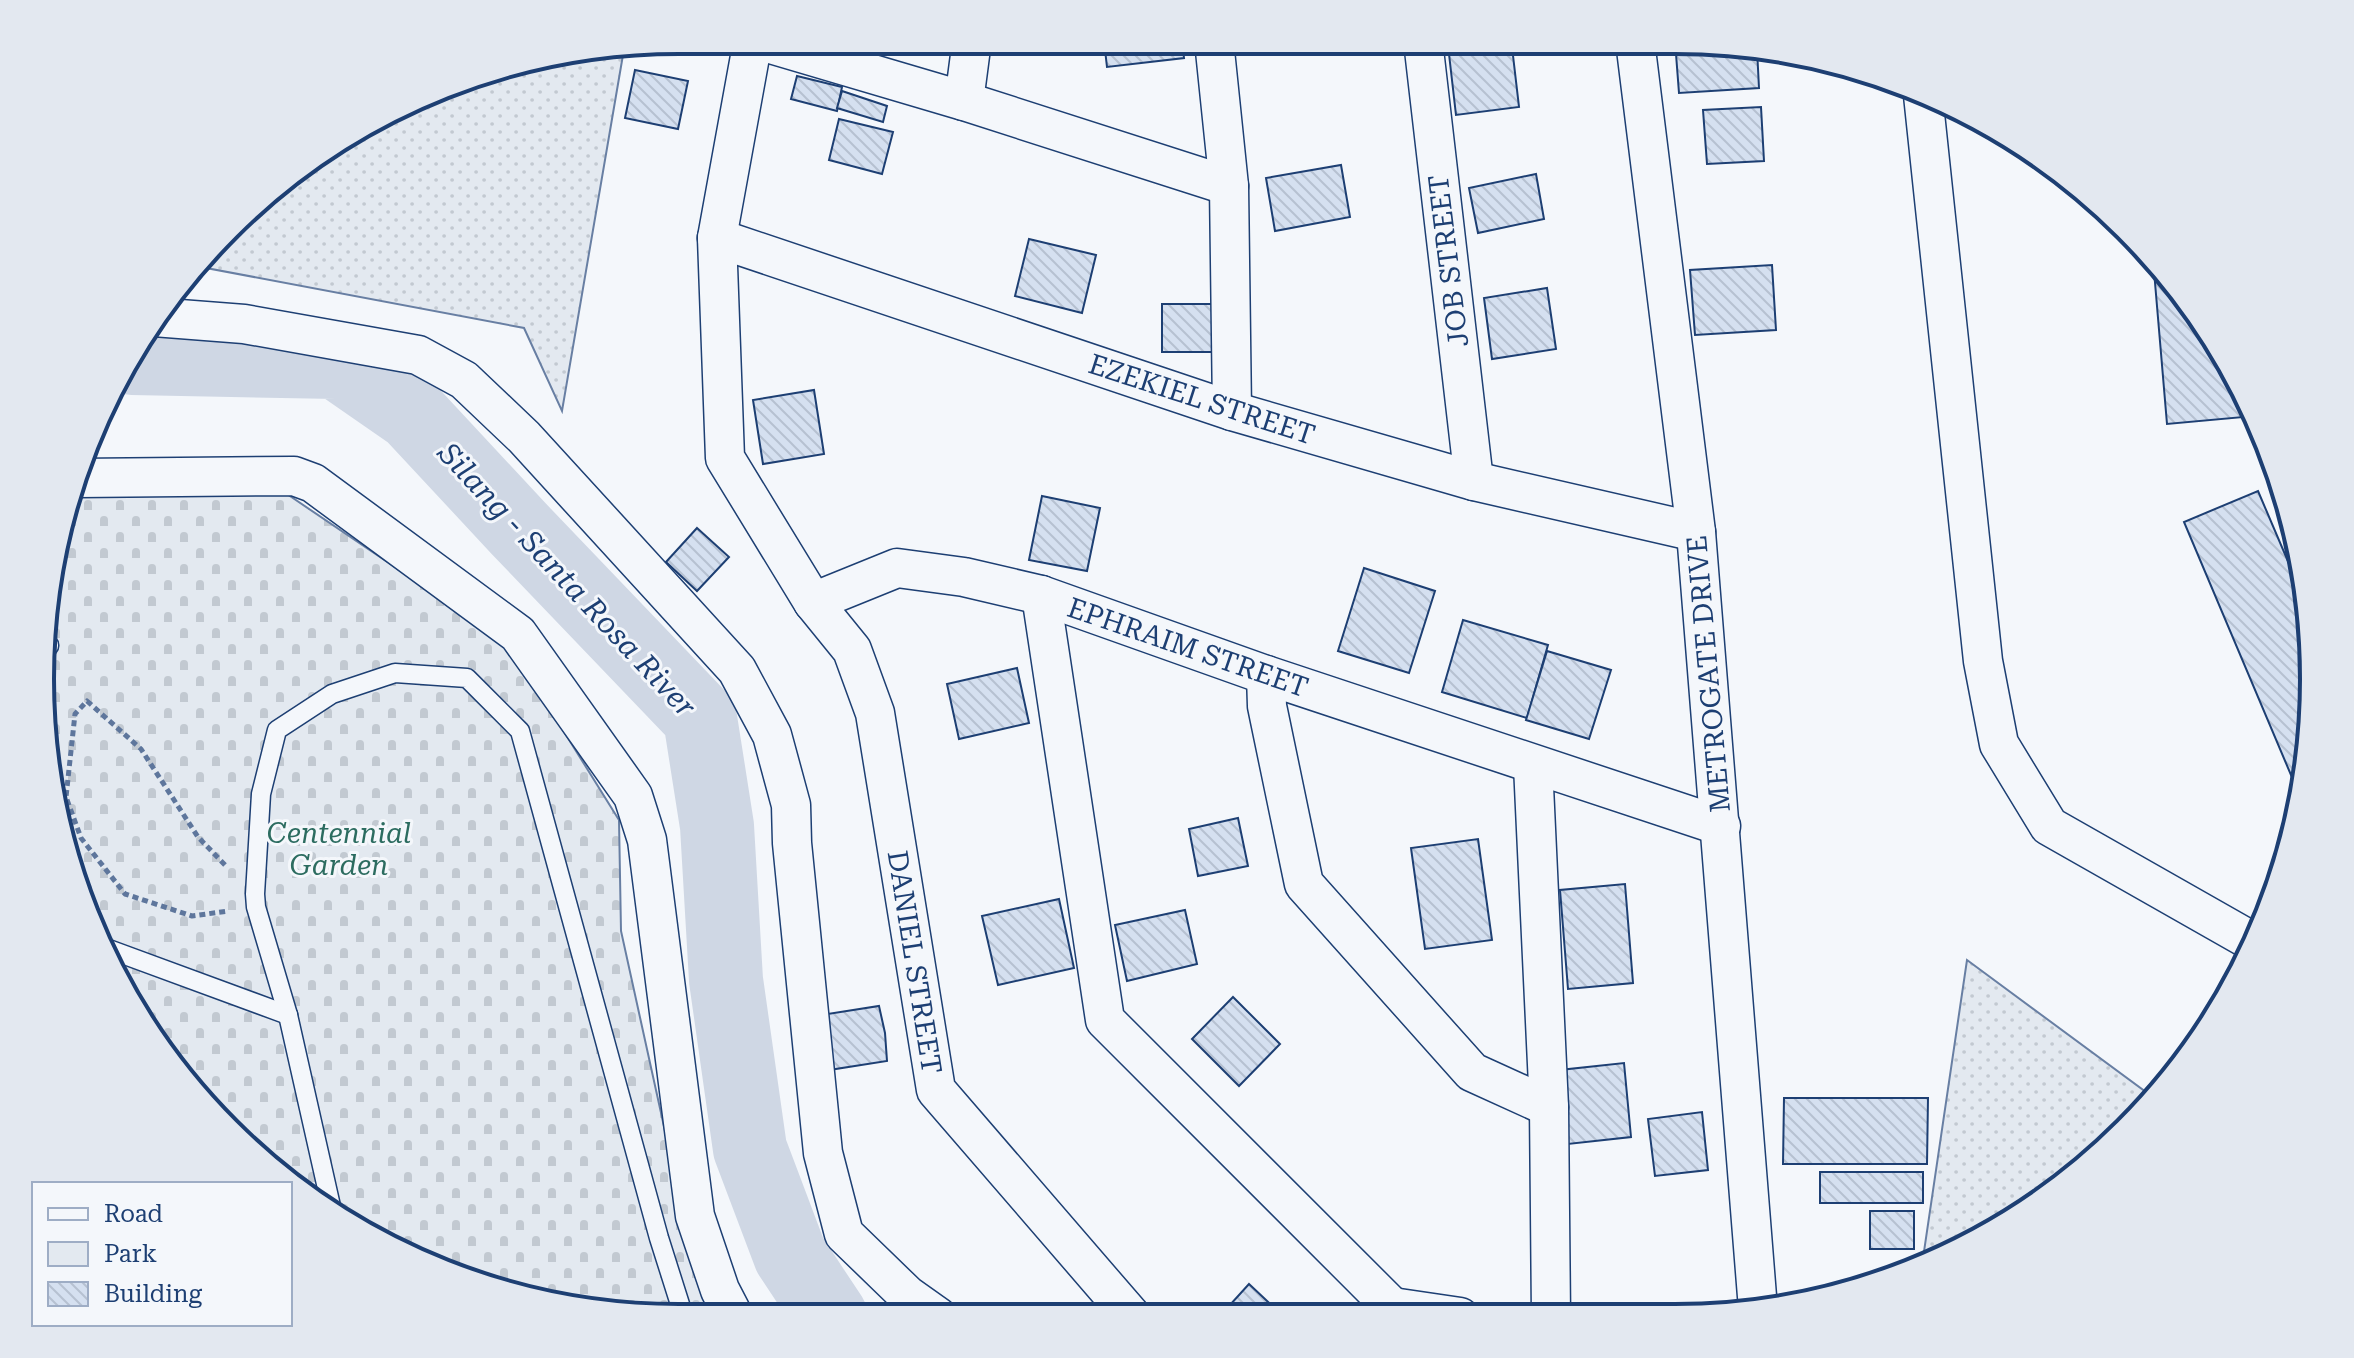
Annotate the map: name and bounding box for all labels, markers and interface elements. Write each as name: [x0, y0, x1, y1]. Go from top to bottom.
street label: JOB STREET: [1422, 173, 1475, 349]
street label: EZEKIEL STREET: [1085, 347, 1319, 452]
water label: Silang - Santa Rosa River: [430, 435, 704, 724]
street label: METROGATE DRIVE: [1680, 534, 1737, 814]
street label: EPHRAIM STREET: [1063, 591, 1312, 704]
park label: Centennial Garden: [267, 817, 411, 882]
street label: DANIEL STREET: [881, 848, 948, 1076]
legend: [32, 1182, 292, 1326]
text: Road: [104, 1200, 163, 1228]
text: Park: [104, 1240, 157, 1268]
text: Building: [104, 1280, 202, 1308]

